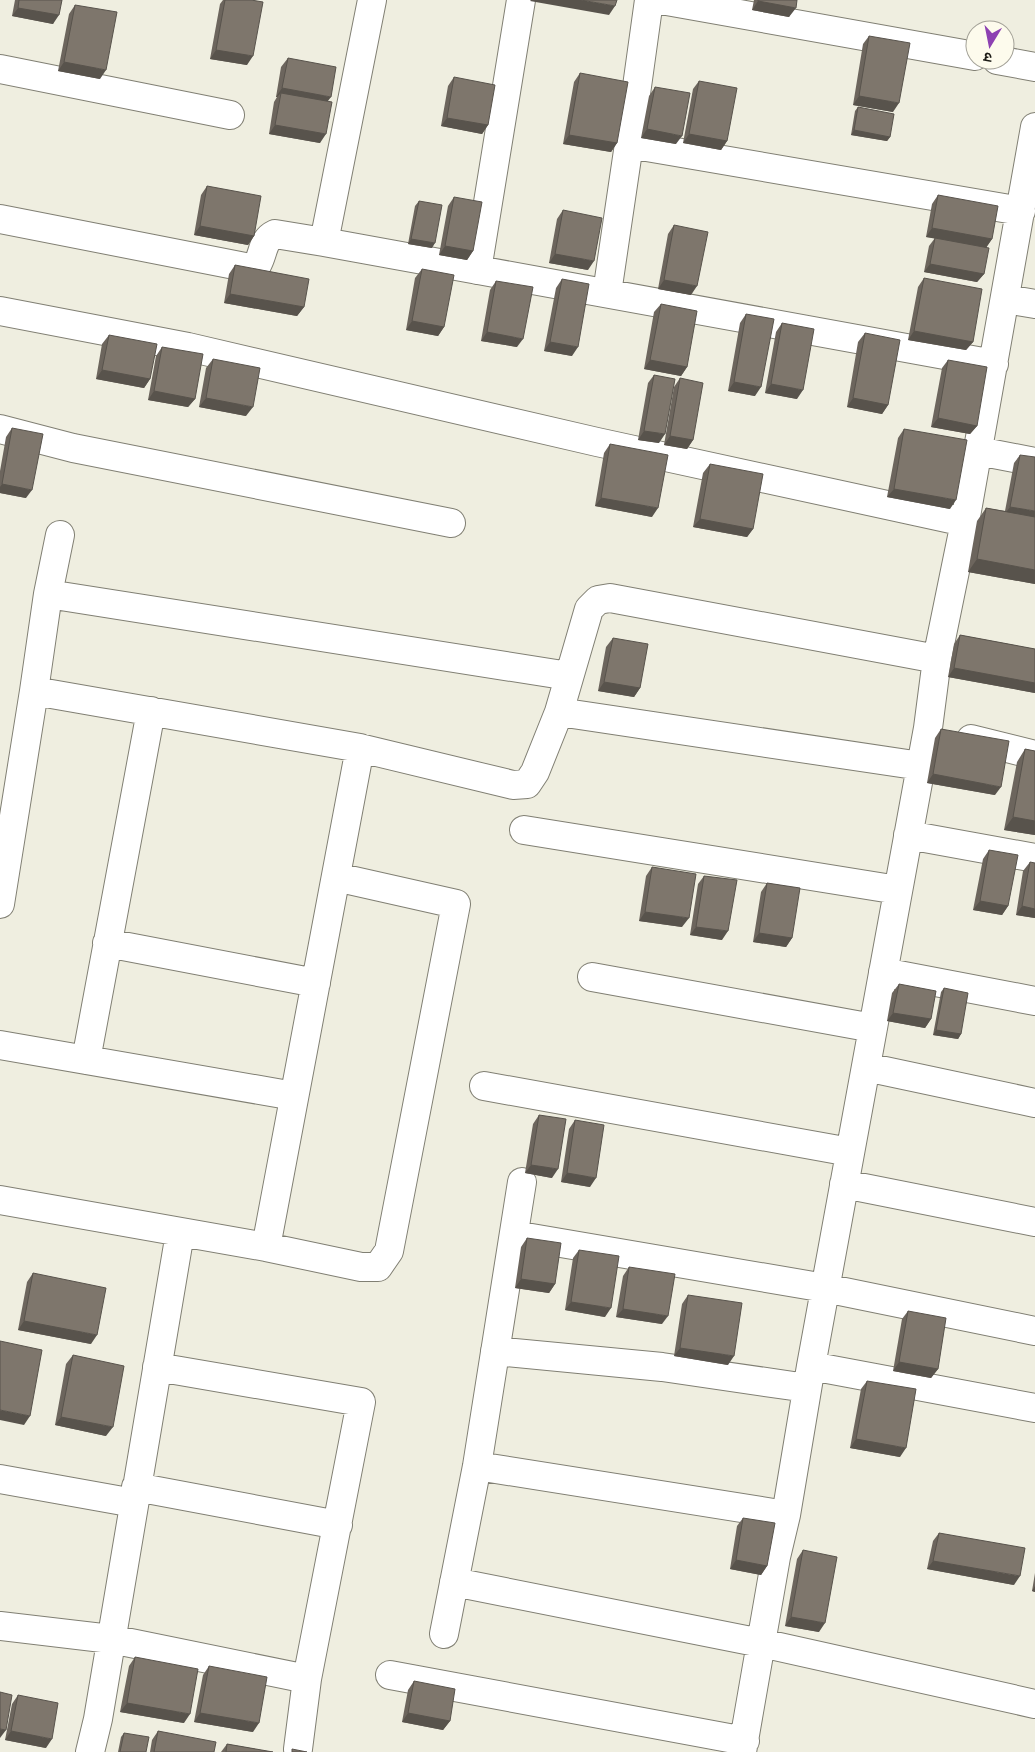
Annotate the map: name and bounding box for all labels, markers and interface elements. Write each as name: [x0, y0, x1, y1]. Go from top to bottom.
north arrow: [965, 20, 1015, 70]
text: उ: [981, 49, 993, 67]

